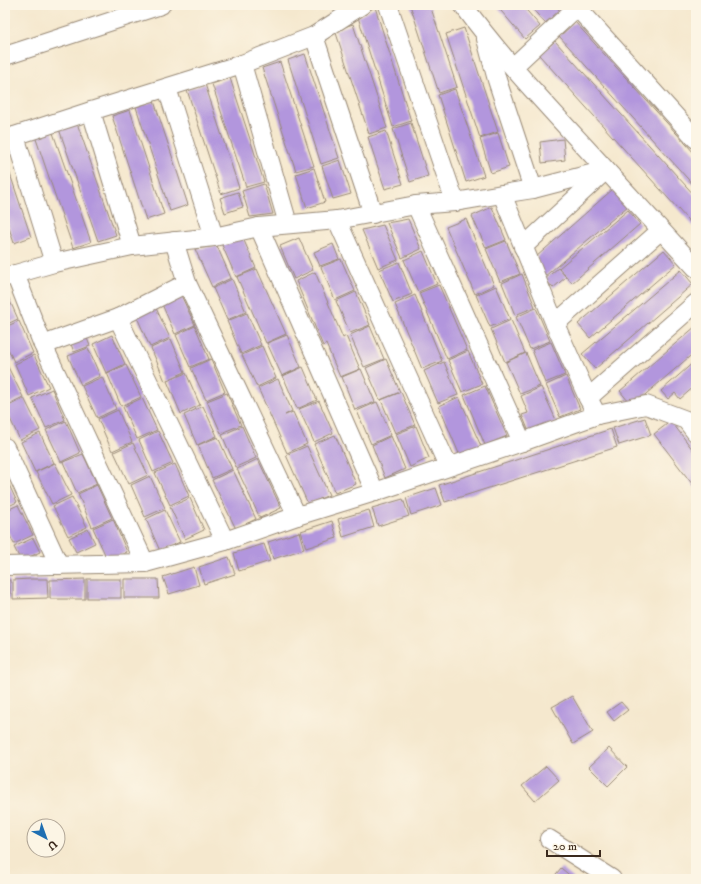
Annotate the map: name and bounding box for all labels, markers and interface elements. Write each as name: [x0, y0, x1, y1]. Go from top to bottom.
north arrow: [26, 818, 66, 858]
scale bar: [547, 832, 600, 858]
text: U: [44, 837, 60, 853]
text: 20 m: [553, 839, 577, 854]

